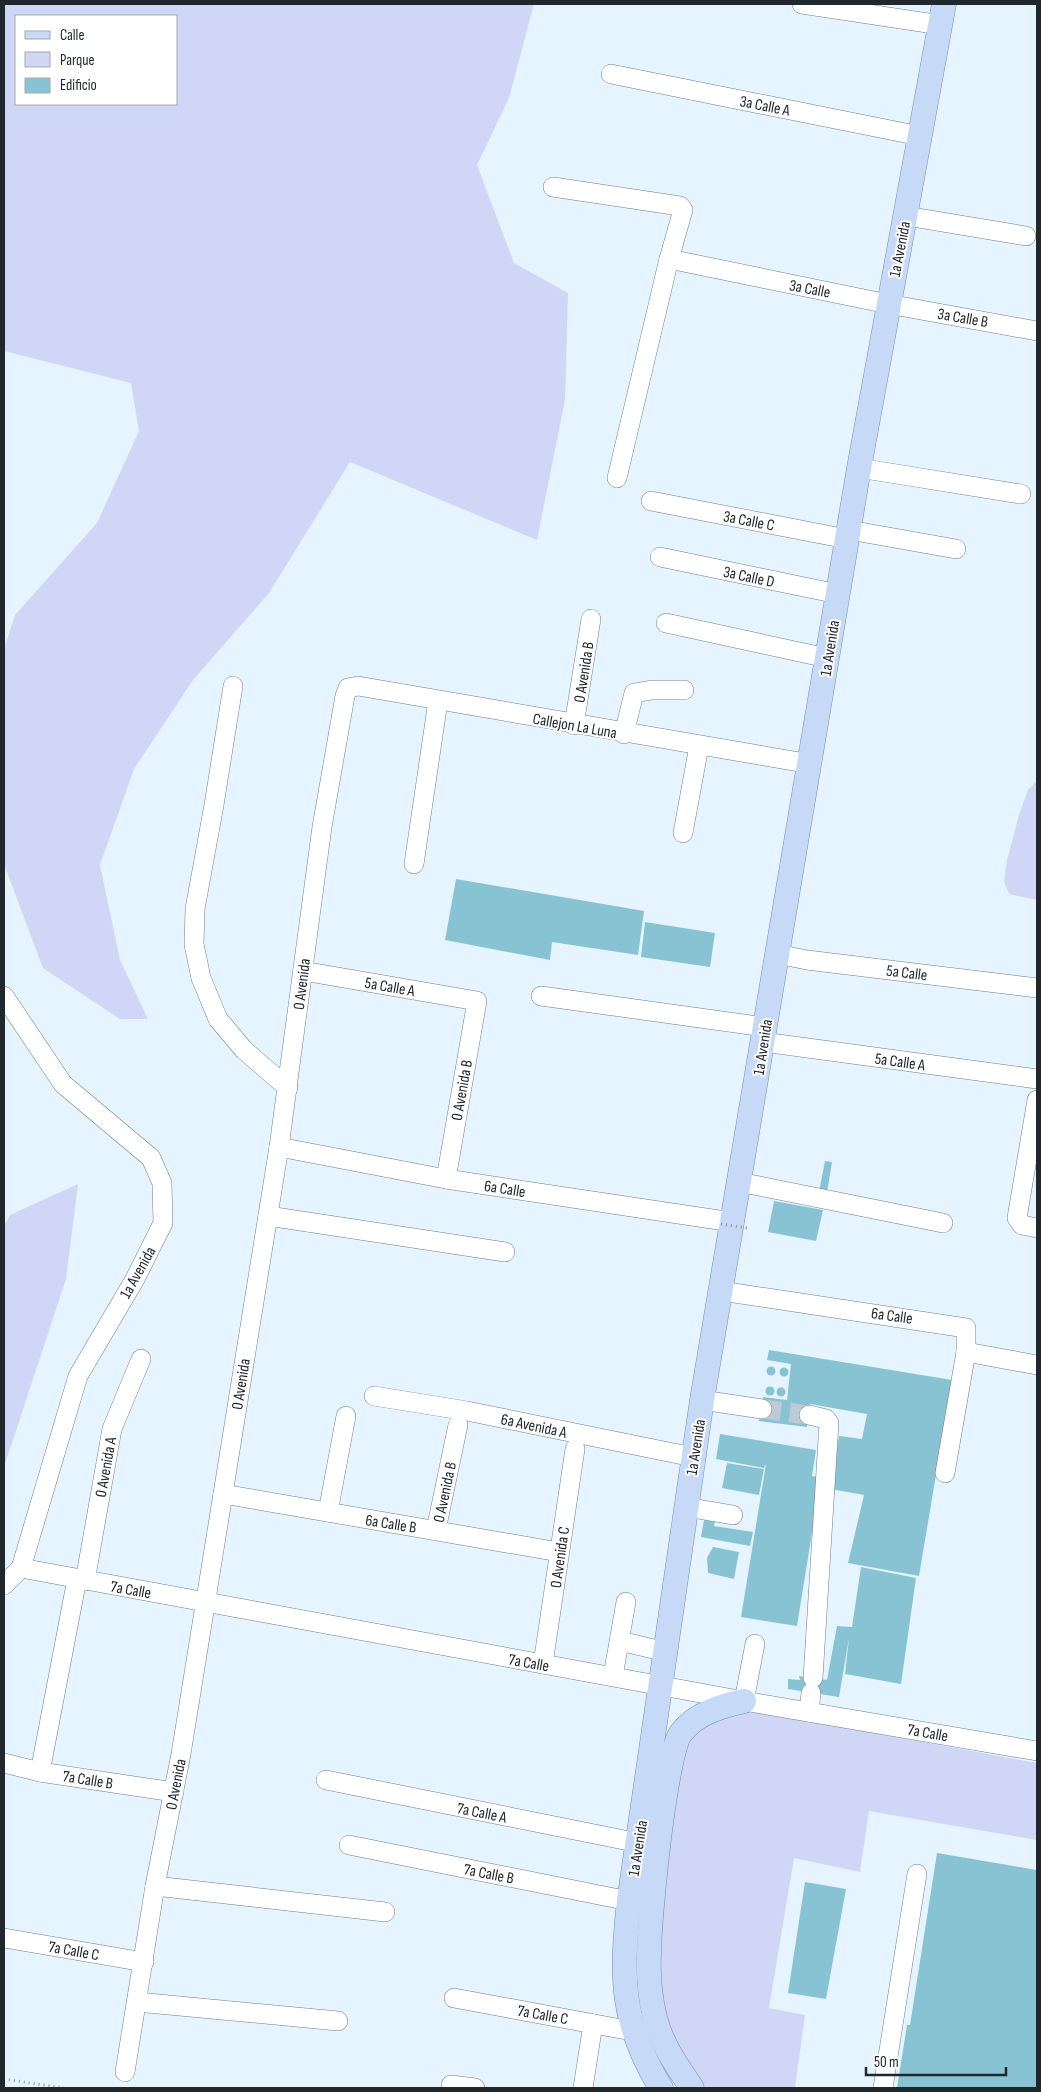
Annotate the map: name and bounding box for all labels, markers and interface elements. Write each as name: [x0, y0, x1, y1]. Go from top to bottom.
legend: [15, 15, 178, 105]
text: Calle: [60, 26, 84, 45]
text: Parque: [60, 51, 95, 70]
text: Edificio: [60, 76, 97, 95]
street label: 3a Calle A: [738, 92, 792, 121]
street label: 1a Avenida: [886, 220, 915, 279]
street label: 3a Calle: [788, 276, 832, 303]
street label: 3a Calle B: [936, 305, 990, 332]
street label: 3a Calle C: [722, 507, 776, 536]
street label: 3a Calle D: [721, 563, 776, 592]
street label: 1a Avenida: [817, 619, 844, 677]
street label: 0 Avenida B: [570, 641, 599, 704]
street label: Callejon La Luna: [531, 710, 618, 743]
street label: 0 Avenida: [290, 957, 315, 1011]
street label: 5a Calle: [885, 962, 928, 985]
street label: 5a Calle A: [363, 974, 416, 1001]
street label: 1a Avenida: [750, 1018, 777, 1076]
street label: 5a Calle A: [873, 1050, 926, 1075]
street label: 0 Avenida B: [448, 1058, 477, 1122]
street label: 6a Calle: [483, 1177, 527, 1202]
street label: 1a Avenida: [116, 1244, 160, 1302]
street label: 6a Calle: [870, 1304, 914, 1329]
street label: 0 Avenida: [228, 1357, 255, 1411]
street label: 6a Avenida A: [499, 1410, 569, 1443]
street label: 1a Avenida: [683, 1418, 710, 1476]
street label: 0 Avenida A: [92, 1435, 121, 1499]
street label: 0 Avenida B: [430, 1460, 461, 1524]
street label: 6a Calle B: [364, 1511, 418, 1538]
street label: 0 Avenida C: [547, 1525, 574, 1589]
street label: 7a Calle: [109, 1578, 153, 1603]
street label: 7a Calle: [507, 1651, 551, 1676]
street label: 7a Calle: [906, 1721, 950, 1746]
street label: 0 Avenida: [162, 1757, 191, 1811]
street label: 7a Calle B: [61, 1767, 114, 1794]
street label: 7a Calle A: [455, 1799, 508, 1828]
street label: 1a Avenida: [625, 1819, 652, 1877]
street label: 7a Calle B: [462, 1860, 515, 1889]
street label: 7a Calle C: [47, 1938, 101, 1965]
street label: 7a Calle C: [516, 2002, 570, 2029]
scale bar: [866, 2044, 1006, 2076]
text: 50 m: [874, 2053, 899, 2072]

